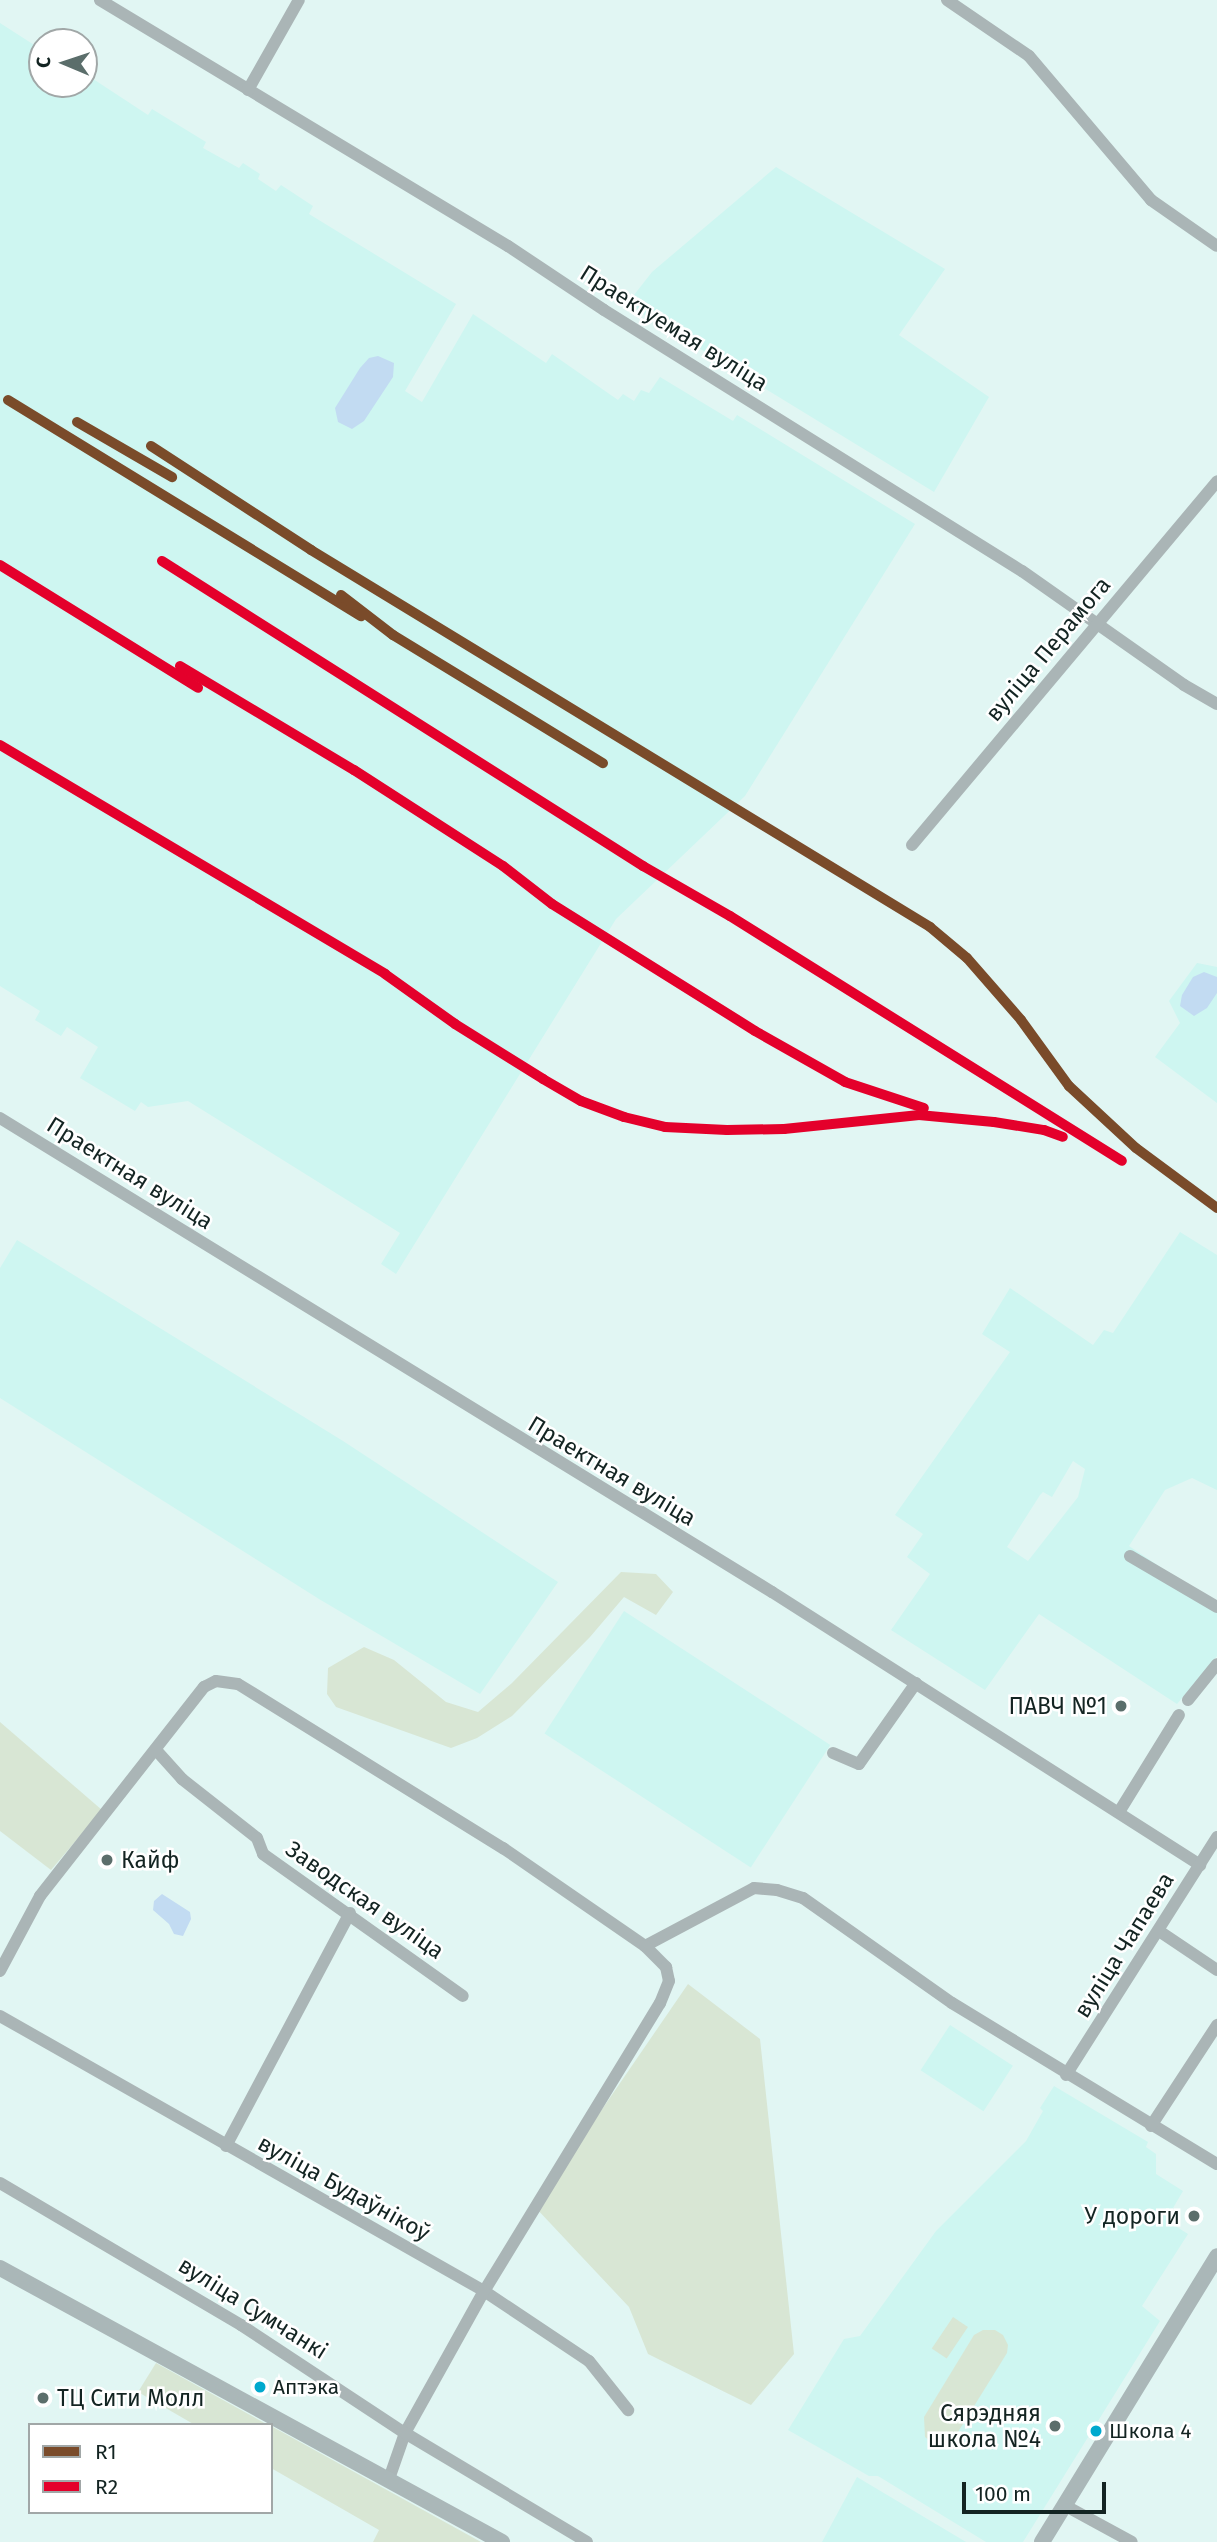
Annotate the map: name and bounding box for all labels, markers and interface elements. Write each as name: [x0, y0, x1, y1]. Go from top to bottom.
north arrow: [28, 28, 98, 98]
text: С: [32, 56, 55, 68]
street label: Праектуемая вуліца: [575, 259, 773, 397]
street label: вуліца Перамога: [980, 571, 1116, 727]
street label: Праектная вуліца: [42, 1111, 218, 1235]
street label: Праектная вуліца: [523, 1410, 701, 1532]
place label: ПАВЧ №1: [1008, 1692, 1107, 1720]
marker: ПАВЧ №1: [1113, 1698, 1129, 1714]
street label: Заводская вуліца: [281, 1835, 449, 1965]
place label: Кайф: [121, 1846, 179, 1874]
marker: Кайф: [99, 1852, 115, 1868]
street label: вуліца Чапаева: [1068, 1867, 1180, 2023]
street label: вуліца Будаўнікоў: [253, 2129, 435, 2247]
place label: У дороги: [1085, 2202, 1180, 2230]
marker: У дороги: [1186, 2208, 1202, 2224]
street label: вуліца Сумчанкі: [173, 2251, 333, 2365]
place label: Аптэка: [273, 2374, 339, 2400]
marker: Аптэка: [253, 2380, 267, 2394]
place label: ТЦ Сити Молл: [57, 2384, 204, 2412]
marker: ТЦ Сити Молл: [35, 2390, 51, 2406]
place label: Сярэдняя школа №4: [928, 2399, 1041, 2453]
marker: Сярэдняя школа №4: [1047, 2418, 1063, 2434]
place label: Школа 4: [1109, 2418, 1191, 2444]
legend: [28, 2423, 273, 2514]
marker: Школа 4: [1089, 2424, 1103, 2438]
text: R1: [95, 2439, 117, 2465]
scale bar: [965, 2468, 1108, 2512]
text: R2: [95, 2474, 118, 2500]
text: 100 m: [975, 2481, 1031, 2507]

